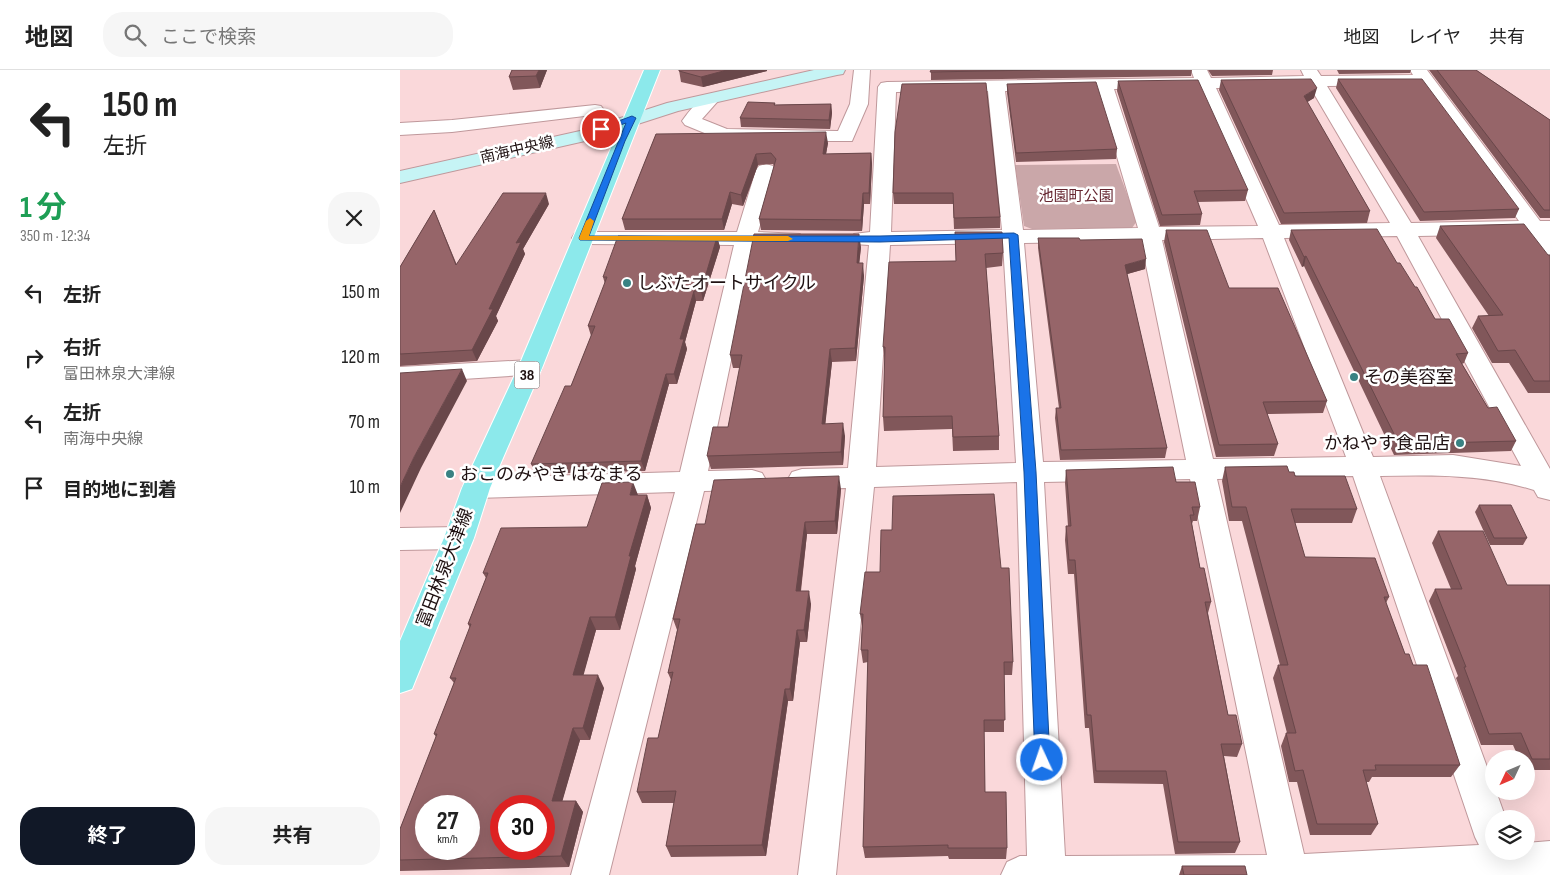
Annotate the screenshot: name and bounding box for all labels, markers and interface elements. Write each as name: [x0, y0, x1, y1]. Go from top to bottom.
search box: [103, 12, 453, 57]
icon: search: [121, 21, 149, 49]
text: 地図: [25, 23, 73, 52]
text: ここで検索: [161, 26, 256, 49]
text: 地図: [1344, 27, 1380, 48]
text: レイヤ: [1408, 27, 1461, 48]
text: 共有: [1489, 27, 1525, 48]
text: 150 m: [103, 84, 177, 127]
icon: left: [20, 90, 85, 155]
pin: [580, 108, 622, 150]
icon: arrive: [587, 115, 615, 143]
street label: 南海中央線: [478, 132, 556, 168]
text: 左折: [103, 133, 147, 160]
park label: 池園町公園: [1038, 187, 1114, 206]
text: 1 分: [20, 190, 66, 226]
button: close: [328, 192, 380, 244]
text: 350 m · 12:34: [20, 227, 90, 246]
place label: しぶたオートサイクル: [637, 273, 816, 294]
marker: しぶたオートサイクル: [621, 277, 633, 289]
icon: left: [20, 279, 48, 307]
text: 150 m: [342, 281, 380, 304]
text: 左折: [63, 284, 101, 307]
text: 右折: [63, 337, 101, 360]
icon: right: [20, 344, 48, 372]
text: 120 m: [342, 346, 380, 369]
road number: 38: [514, 362, 540, 388]
text: 富田林泉大津線: [63, 365, 175, 384]
place label: その美容室: [1364, 367, 1454, 388]
marker: その美容室: [1348, 371, 1360, 383]
text: 左折: [63, 402, 101, 425]
icon: left: [20, 409, 48, 437]
text: 70 m: [349, 411, 380, 434]
text: 南海中央線: [63, 430, 143, 449]
place label: かねやす食品店: [1324, 433, 1450, 454]
marker: かねやす食品店: [1454, 437, 1466, 449]
place label: おこのみやき はなまる: [460, 464, 643, 485]
marker: おこのみやき はなまる: [444, 468, 456, 480]
icon: arrive: [20, 474, 48, 502]
text: 10 m: [350, 476, 380, 499]
text: 目的地に到着: [63, 479, 177, 502]
street label: 富田林泉大津線: [413, 505, 477, 631]
position arrow: [1015, 733, 1067, 785]
north arrow: [1485, 750, 1535, 800]
map controls: [1485, 750, 1535, 860]
speed limit sign: 30: [490, 795, 555, 860]
text: 27: [437, 806, 458, 837]
button: 終了: [20, 807, 195, 865]
button: 共有: [205, 807, 380, 865]
button: layers: [1485, 810, 1535, 860]
text: km/h: [437, 832, 458, 847]

